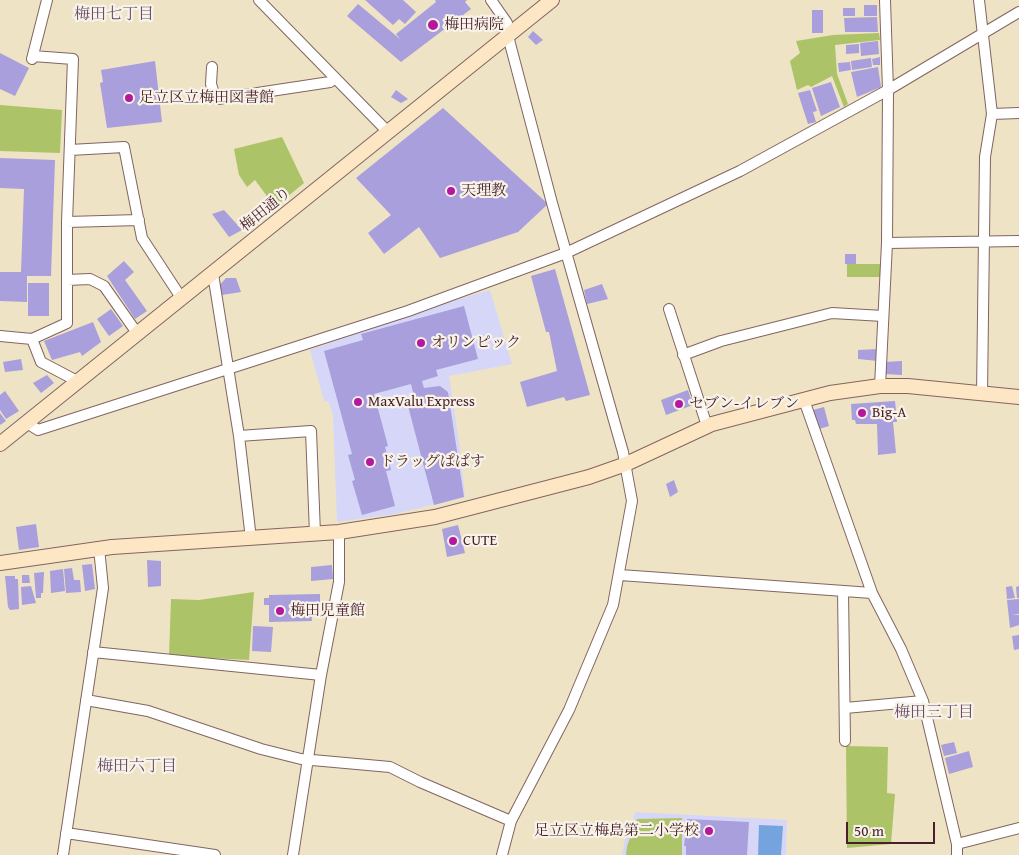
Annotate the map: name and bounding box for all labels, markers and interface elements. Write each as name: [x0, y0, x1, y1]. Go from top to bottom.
district label: 梅田七丁目: [74, 5, 154, 25]
place label: 梅田病院: [444, 16, 504, 34]
marker: 梅田病院: [426, 18, 440, 32]
place label: 足立区立梅田図書館: [139, 89, 274, 107]
marker: 足立区立梅田図書館: [123, 92, 135, 104]
place label: 天理教: [461, 182, 506, 200]
street label: 梅田通り: [237, 184, 295, 236]
marker: 天理教: [445, 185, 457, 197]
place label: オリンピック: [431, 334, 521, 352]
marker: オリンピック: [415, 337, 427, 349]
place label: MaxValu Express: [368, 393, 475, 411]
place label: セブン-イレブン: [689, 395, 799, 413]
marker: MaxValu Express: [352, 396, 364, 408]
marker: セブン-イレブン: [673, 398, 685, 410]
place label: Big-A: [872, 404, 906, 422]
marker: Big-A: [856, 407, 868, 419]
place label: ドラッグぱぱす: [380, 453, 485, 471]
marker: ドラッグぱぱす: [364, 456, 376, 468]
place label: CUTE: [463, 532, 497, 550]
marker: CUTE: [447, 535, 459, 547]
place label: 梅田児童館: [290, 602, 365, 620]
marker: 梅田児童館: [274, 605, 286, 617]
district label: 梅田三丁目: [894, 703, 974, 723]
district label: 梅田六丁目: [97, 757, 177, 777]
scale bar: [849, 812, 938, 844]
text: 50 m: [854, 820, 884, 841]
place label: 足立区立梅島第二小学校: [534, 822, 699, 840]
marker: 足立区立梅島第二小学校: [703, 825, 715, 837]

